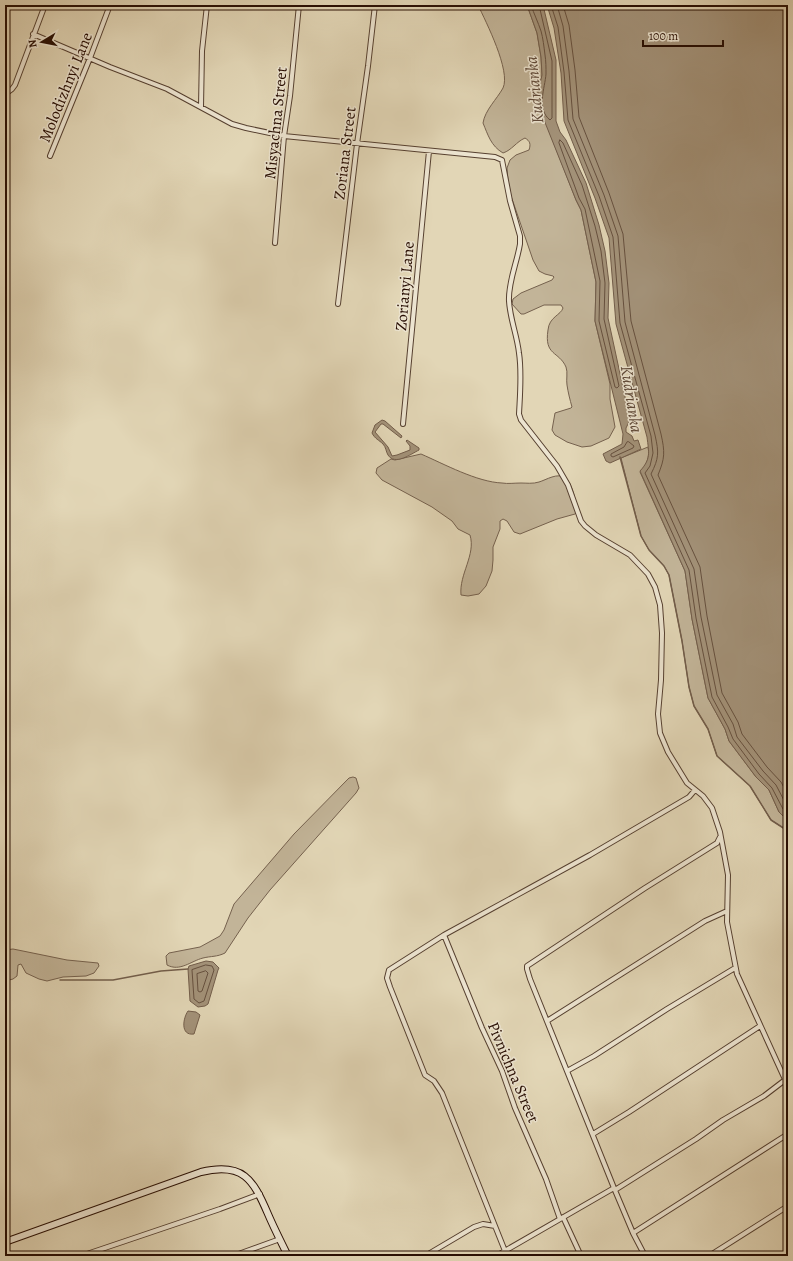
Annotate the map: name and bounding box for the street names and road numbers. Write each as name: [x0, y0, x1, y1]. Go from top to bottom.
street label: Molodizhnyi Lane: [34, 29, 98, 146]
street label: Misyachna Street: [259, 66, 293, 180]
street label: Zoriana Street: [328, 105, 362, 201]
street label: Zorianyi Lane: [390, 240, 420, 332]
street label: Pivnichna Street: [482, 1019, 544, 1126]

